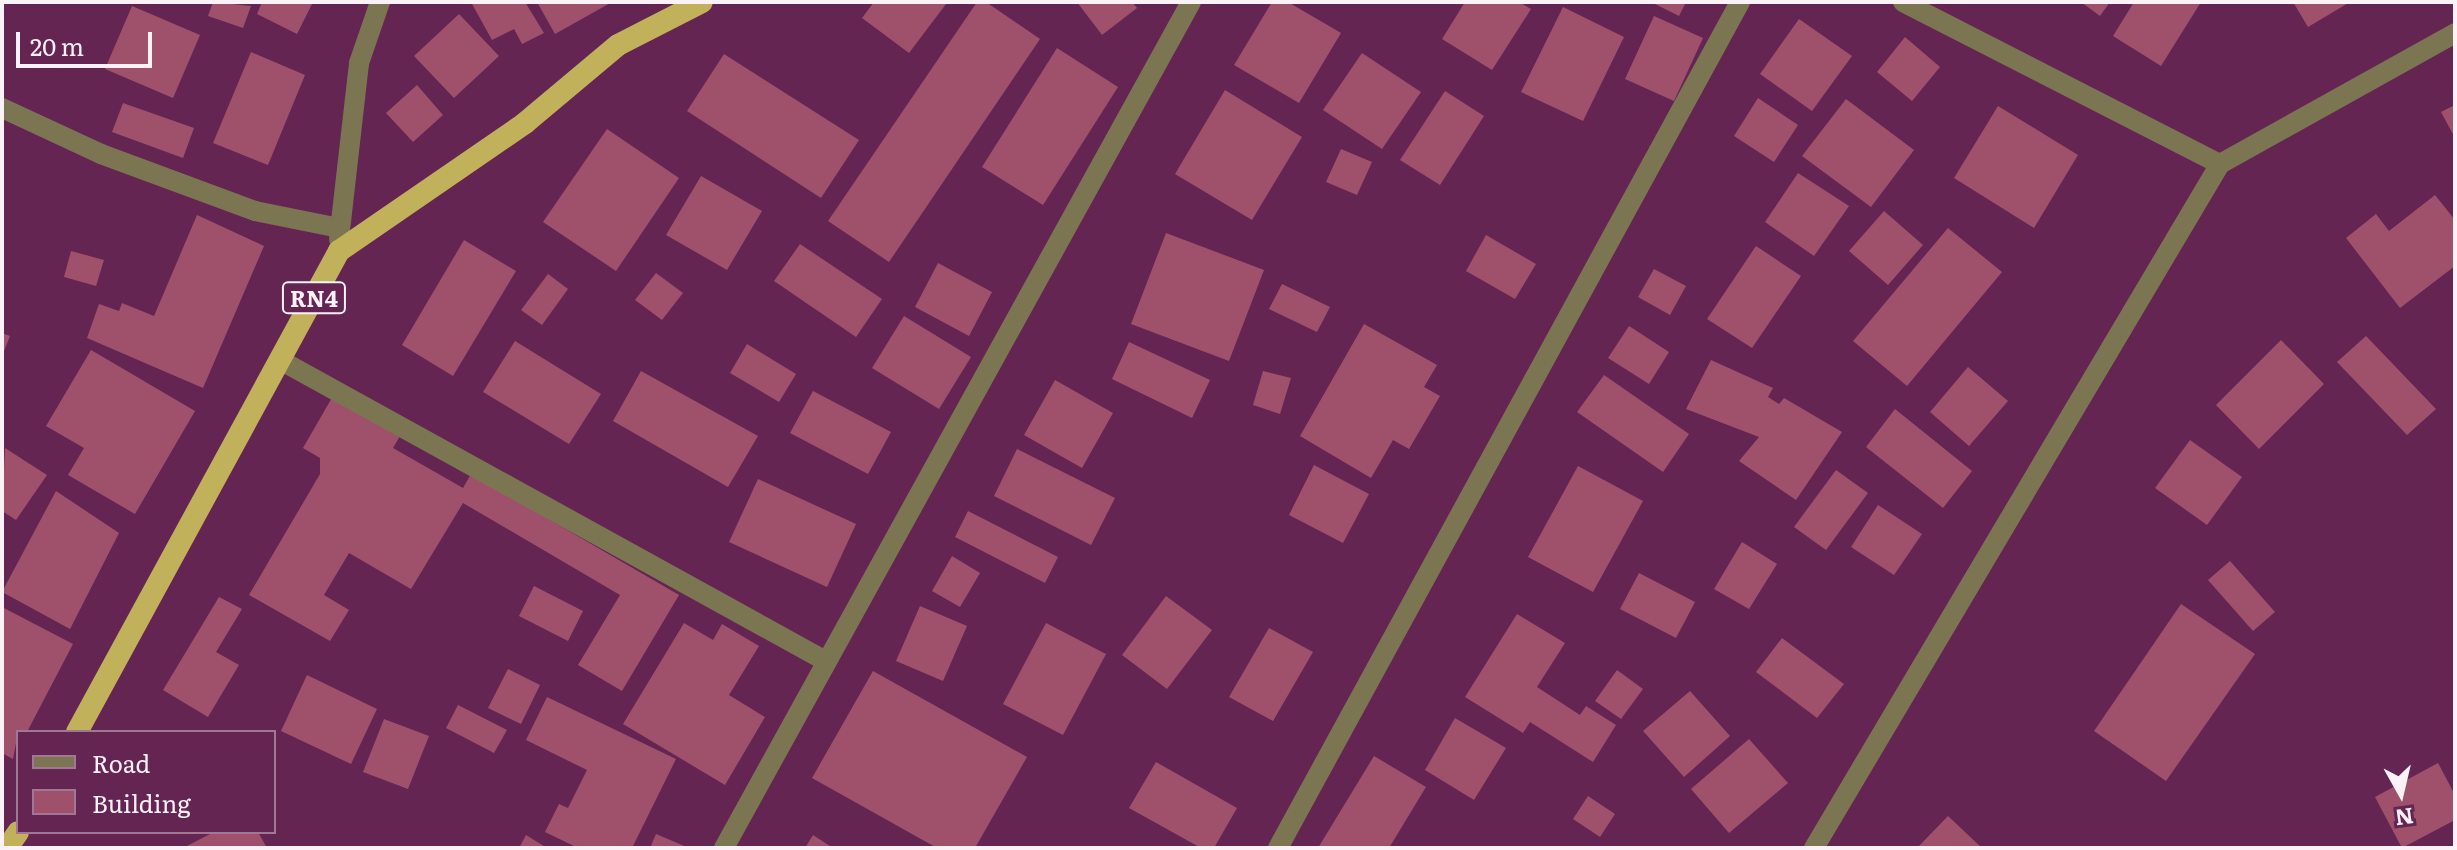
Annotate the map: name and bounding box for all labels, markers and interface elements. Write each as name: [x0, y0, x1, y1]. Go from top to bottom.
scale bar: [20, 16, 156, 66]
text: 20 m: [30, 28, 84, 63]
road number: RN4: [280, 280, 348, 316]
legend: [16, 730, 276, 834]
text: Road: [92, 745, 150, 780]
north arrow: [2361, 754, 2441, 834]
text: Building: [92, 785, 191, 820]
text: N: [2393, 801, 2416, 836]

